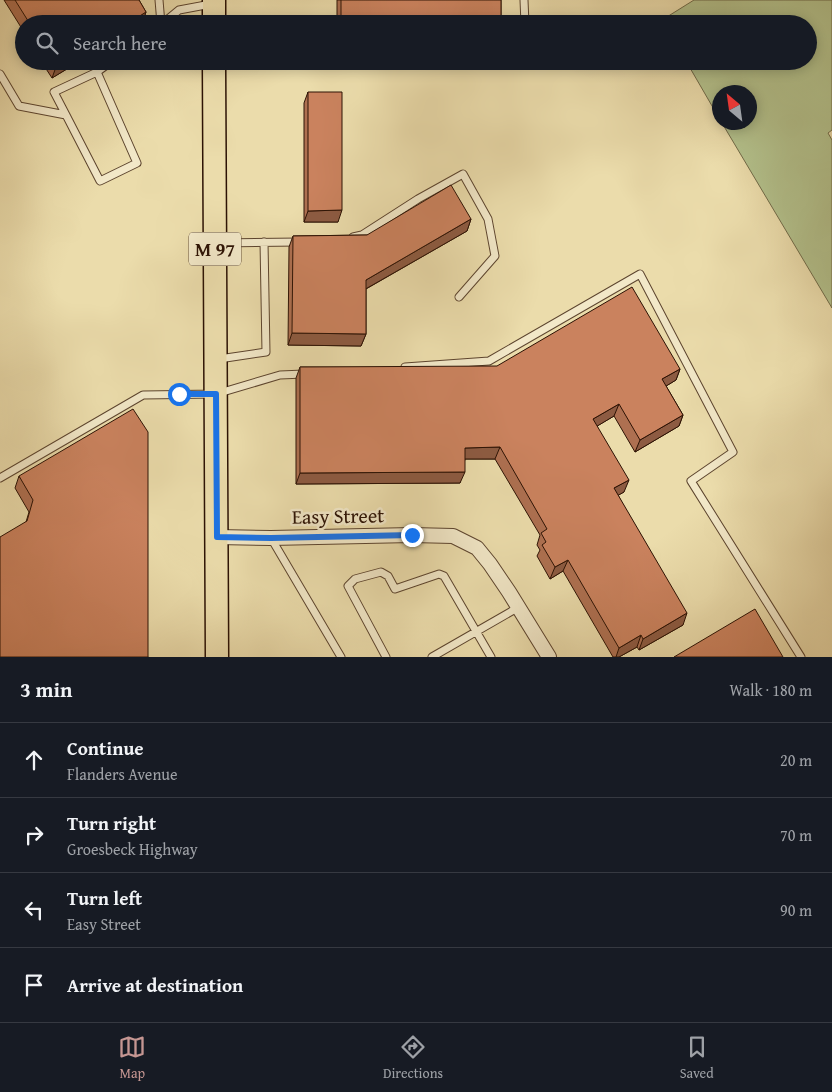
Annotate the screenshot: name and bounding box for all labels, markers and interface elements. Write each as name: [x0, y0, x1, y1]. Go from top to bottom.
search box: [15, 15, 817, 70]
icon: search: [33, 29, 61, 57]
text: Search here: [73, 29, 167, 57]
north arrow: [712, 85, 757, 130]
road number: M 97: [189, 232, 241, 266]
route start: [168, 383, 191, 406]
street label: Easy Street: [292, 500, 384, 531]
route end: [401, 524, 424, 547]
text: 3 min: [20, 674, 72, 705]
text: Walk · 180 m: [729, 678, 812, 702]
text: Continue: [67, 734, 144, 762]
icon: ahead: [20, 746, 48, 774]
text: 20 m: [780, 748, 812, 772]
text: Flanders Avenue: [67, 762, 178, 786]
text: Turn right: [67, 809, 156, 837]
icon: right: [20, 821, 48, 849]
text: 70 m: [780, 823, 812, 847]
text: Groesbeck Highway: [67, 837, 198, 861]
text: Turn left: [67, 884, 142, 912]
icon: left: [20, 896, 48, 924]
text: 90 m: [780, 898, 812, 922]
text: Easy Street: [67, 912, 141, 936]
icon: arrive: [20, 971, 48, 999]
text: Arrive at destination: [67, 971, 243, 999]
tab: Map: [118, 1033, 146, 1083]
tab: Directions: [383, 1033, 443, 1083]
tab: Saved: [680, 1033, 714, 1083]

